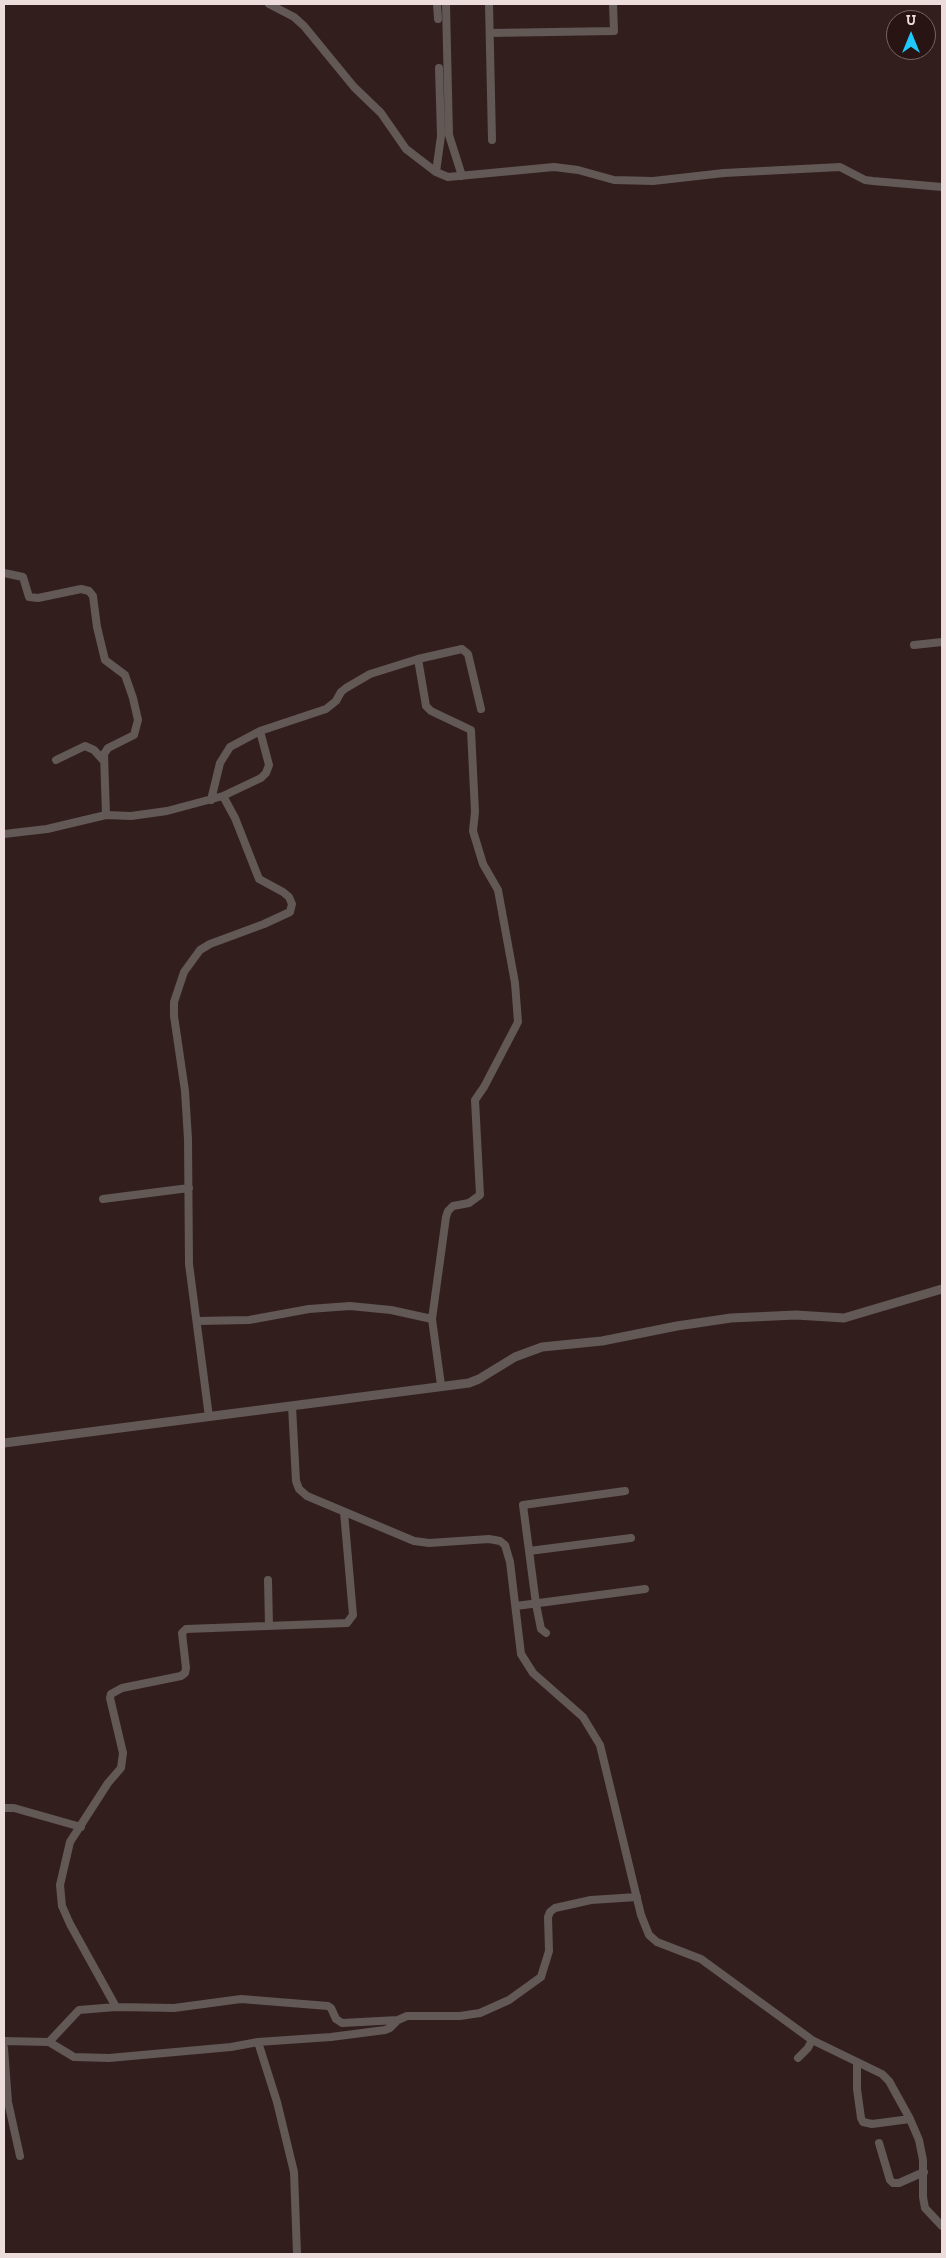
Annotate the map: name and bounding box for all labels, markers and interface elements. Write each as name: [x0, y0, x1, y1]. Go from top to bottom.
north arrow: [886, 10, 936, 60]
text: U: [906, 12, 916, 29]

